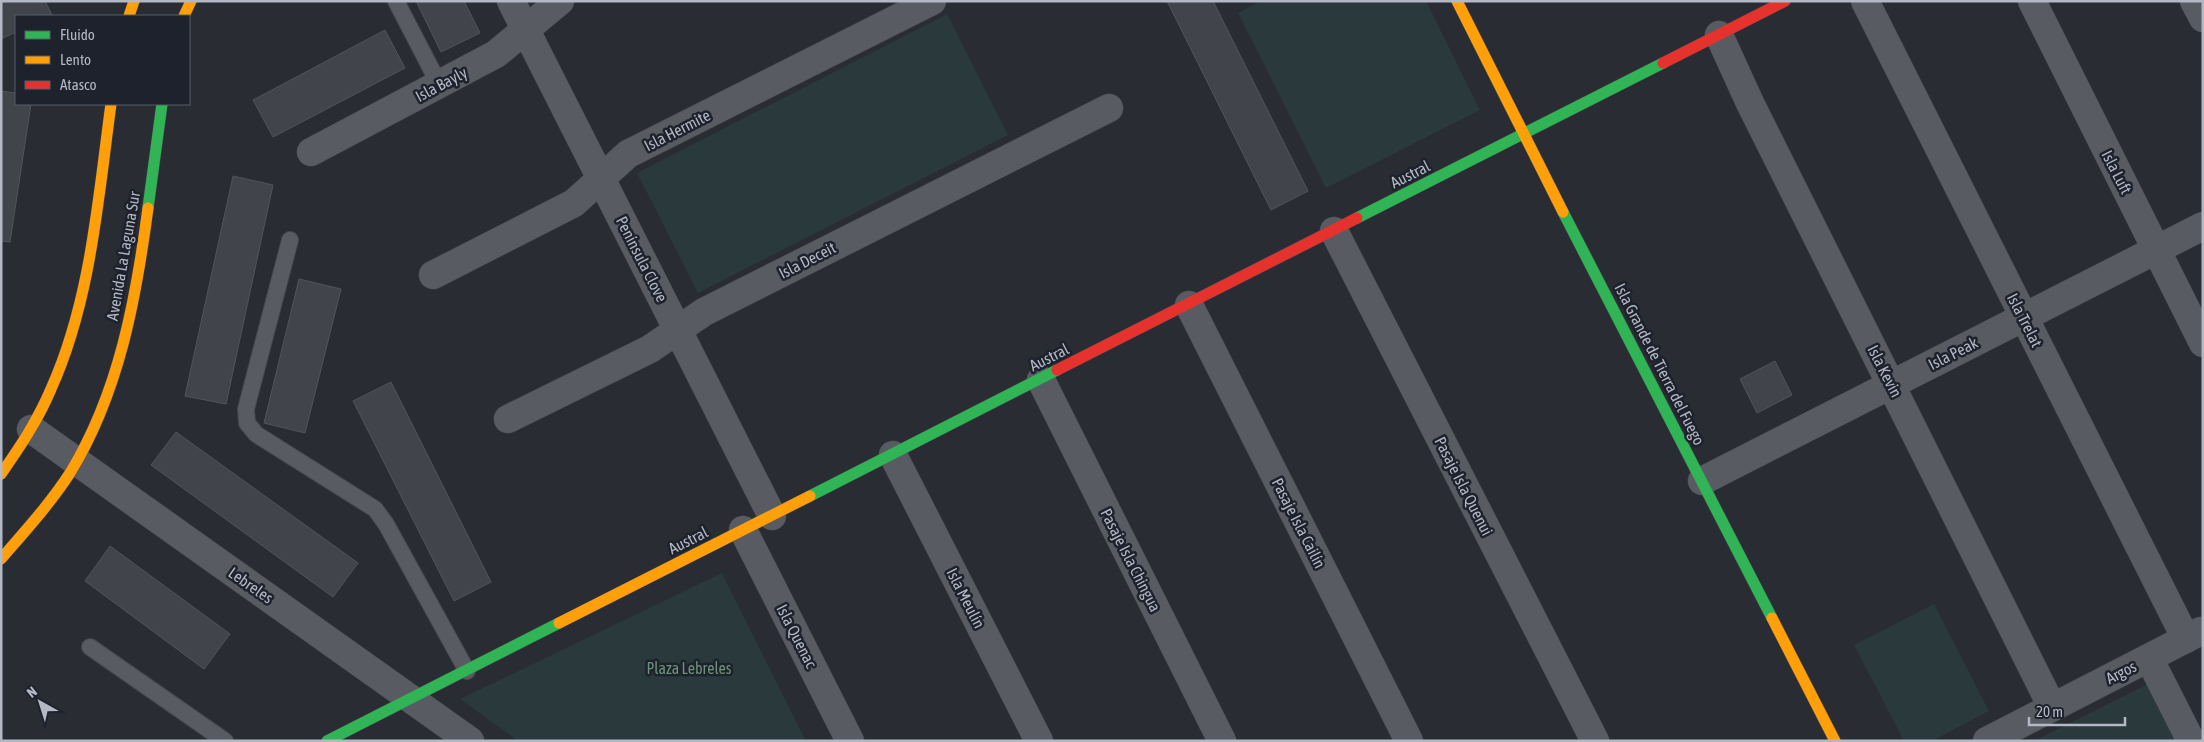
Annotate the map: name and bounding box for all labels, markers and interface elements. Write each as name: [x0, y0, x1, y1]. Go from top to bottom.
legend: [15, 15, 190, 105]
text: Fluido: [60, 26, 95, 43]
text: Lento: [60, 51, 91, 68]
street label: Isla Bayly: [412, 63, 471, 106]
text: Atasco: [60, 76, 97, 93]
street label: Isla Hermite: [641, 106, 713, 154]
street label: Isla Luft: [2098, 147, 2136, 197]
street label: Austral: [1387, 156, 1433, 192]
street label: Avenida La Laguna Sur: [103, 190, 144, 322]
street label: Península Clove: [613, 213, 671, 305]
street label: Isla Deceit: [776, 238, 839, 282]
street label: Isla Grande de Tierra del Fuego: [1611, 280, 1709, 448]
street label: Isla Trelat: [2004, 290, 2046, 350]
street label: Isla Peak: [1925, 333, 1981, 373]
street label: Austral: [1026, 339, 1072, 375]
street label: Isla Kevin: [1864, 342, 1906, 400]
street label: Pasaje Isla Quenui: [1431, 434, 1497, 539]
street label: Pasaje Isla Cailín: [1268, 475, 1329, 572]
street label: Pasaje Isla Chingua: [1096, 505, 1165, 615]
street label: Austral: [665, 522, 711, 558]
street label: Lebreles: [225, 563, 277, 607]
street label: Isla Meulín: [943, 565, 989, 631]
street label: Isla Quenac: [773, 601, 821, 671]
street label: Argos: [2103, 657, 2140, 688]
park label: Plaza Lebreles: [647, 659, 732, 677]
north arrow: [15, 677, 65, 727]
text: N: [24, 683, 40, 701]
scale bar: [2029, 694, 2125, 726]
text: 20 m: [2036, 703, 2063, 720]

